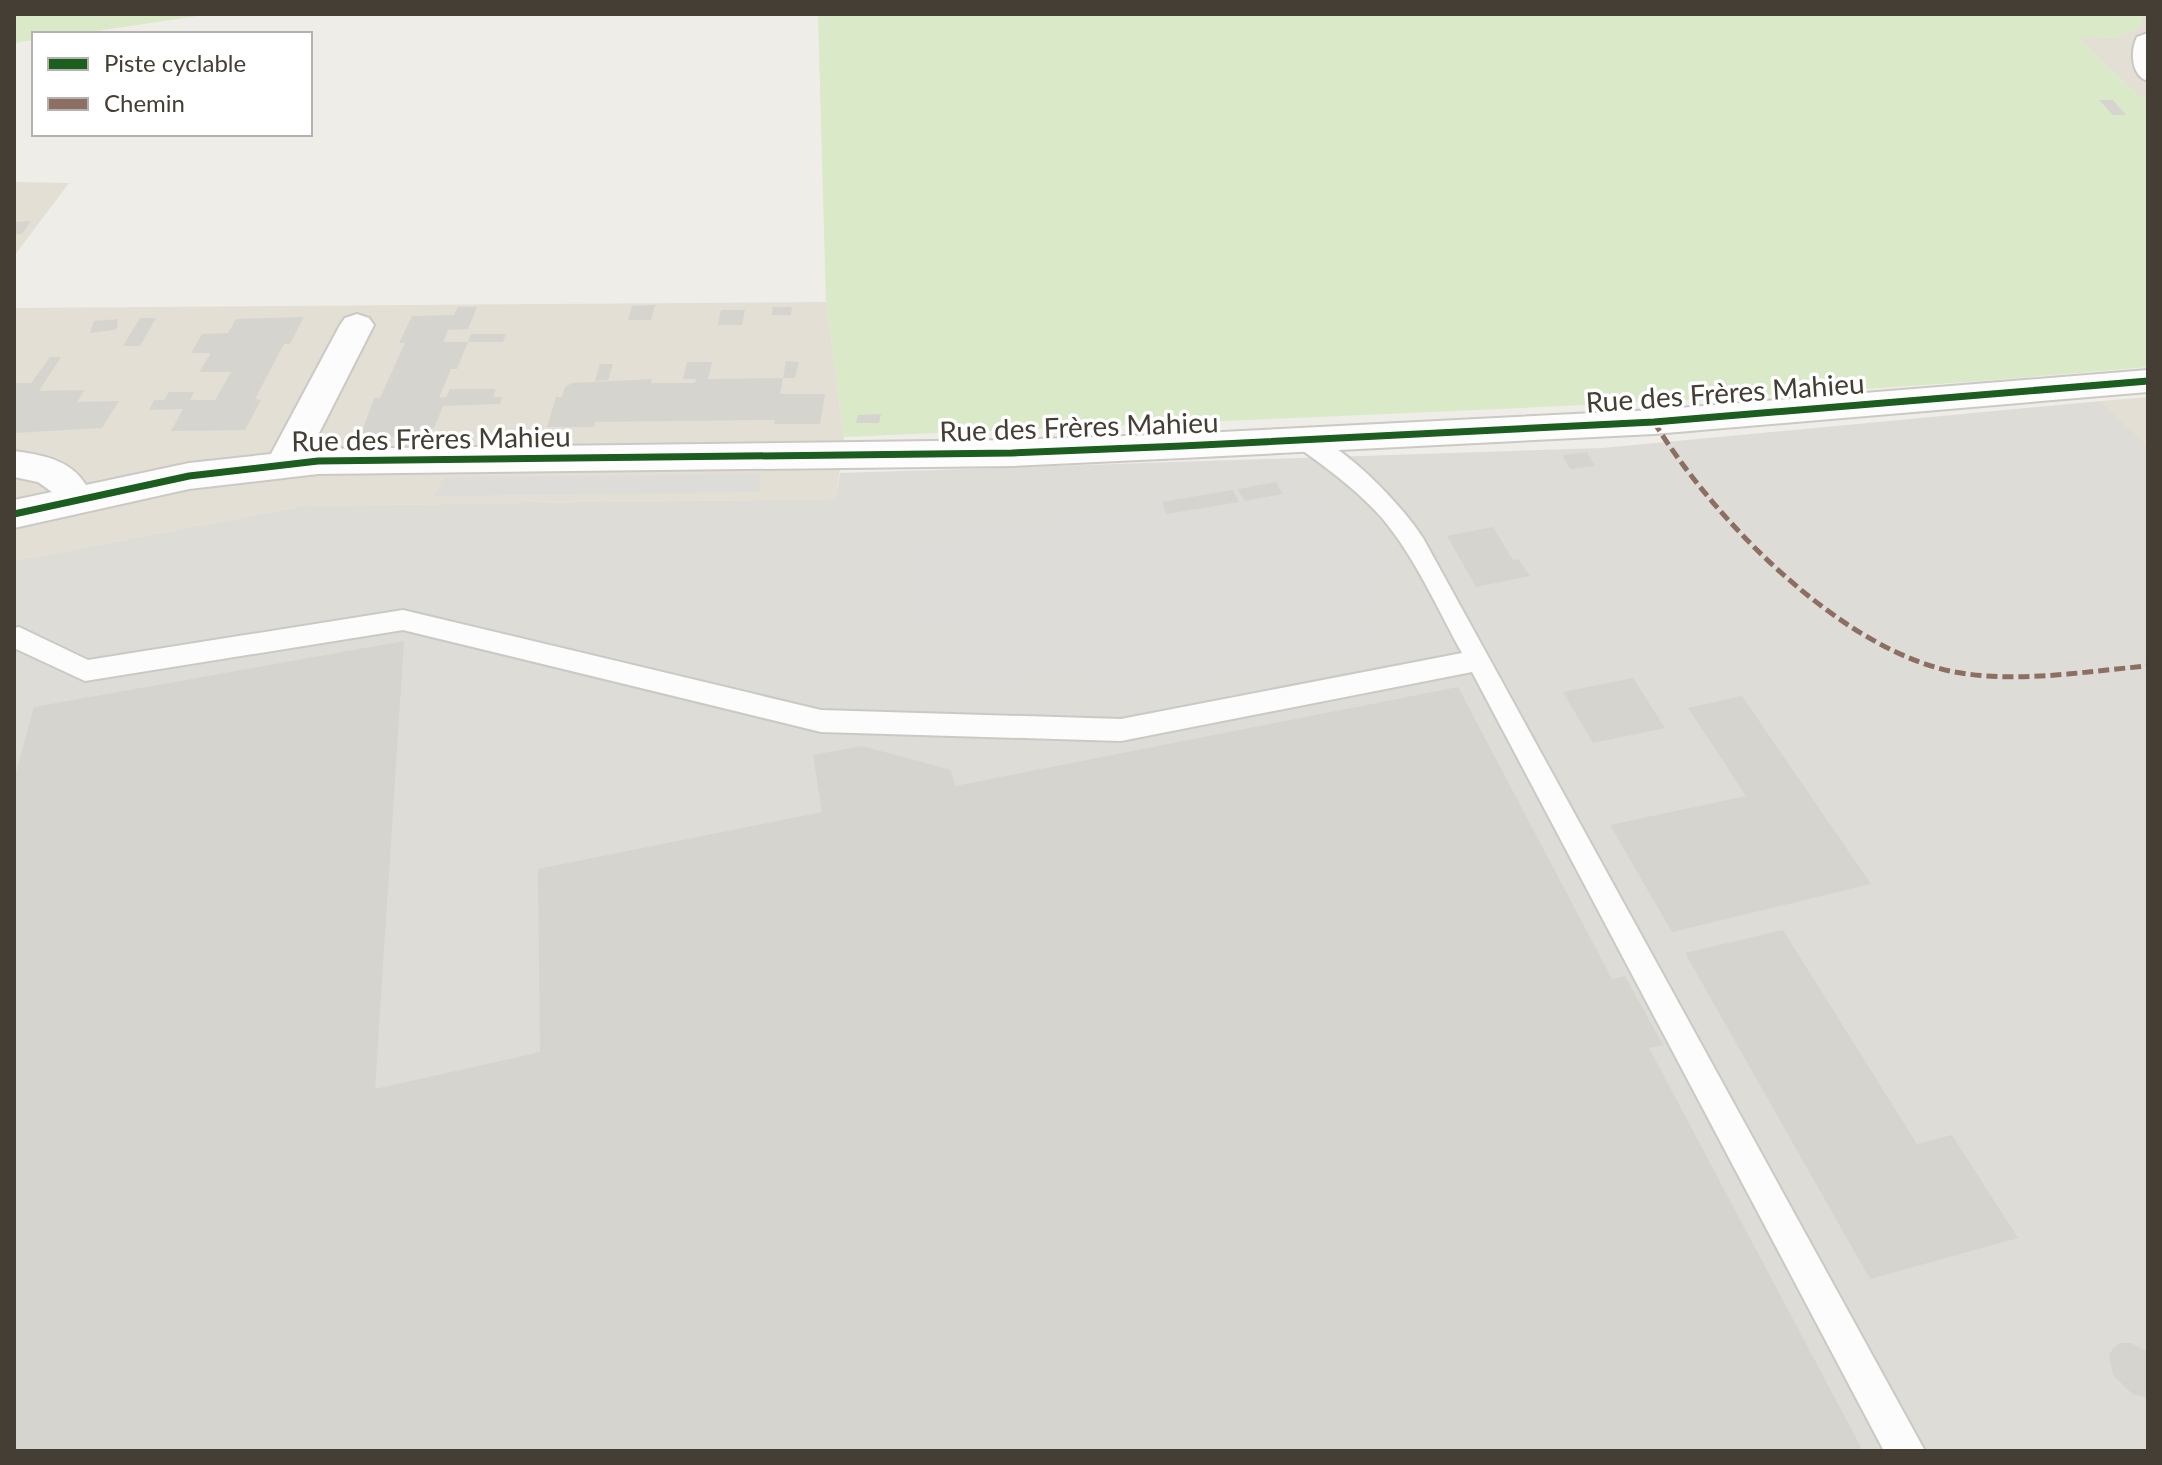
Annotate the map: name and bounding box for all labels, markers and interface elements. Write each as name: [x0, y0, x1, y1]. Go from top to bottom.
legend: [32, 32, 312, 136]
text: Piste cyclable: [104, 48, 246, 77]
text: Chemin: [104, 88, 185, 117]
street label: Rue des Frères Mahieu: [1584, 365, 1865, 419]
street label: Rue des Frères Mahieu: [939, 404, 1219, 448]
street label: Rue des Frères Mahieu: [291, 419, 571, 457]

